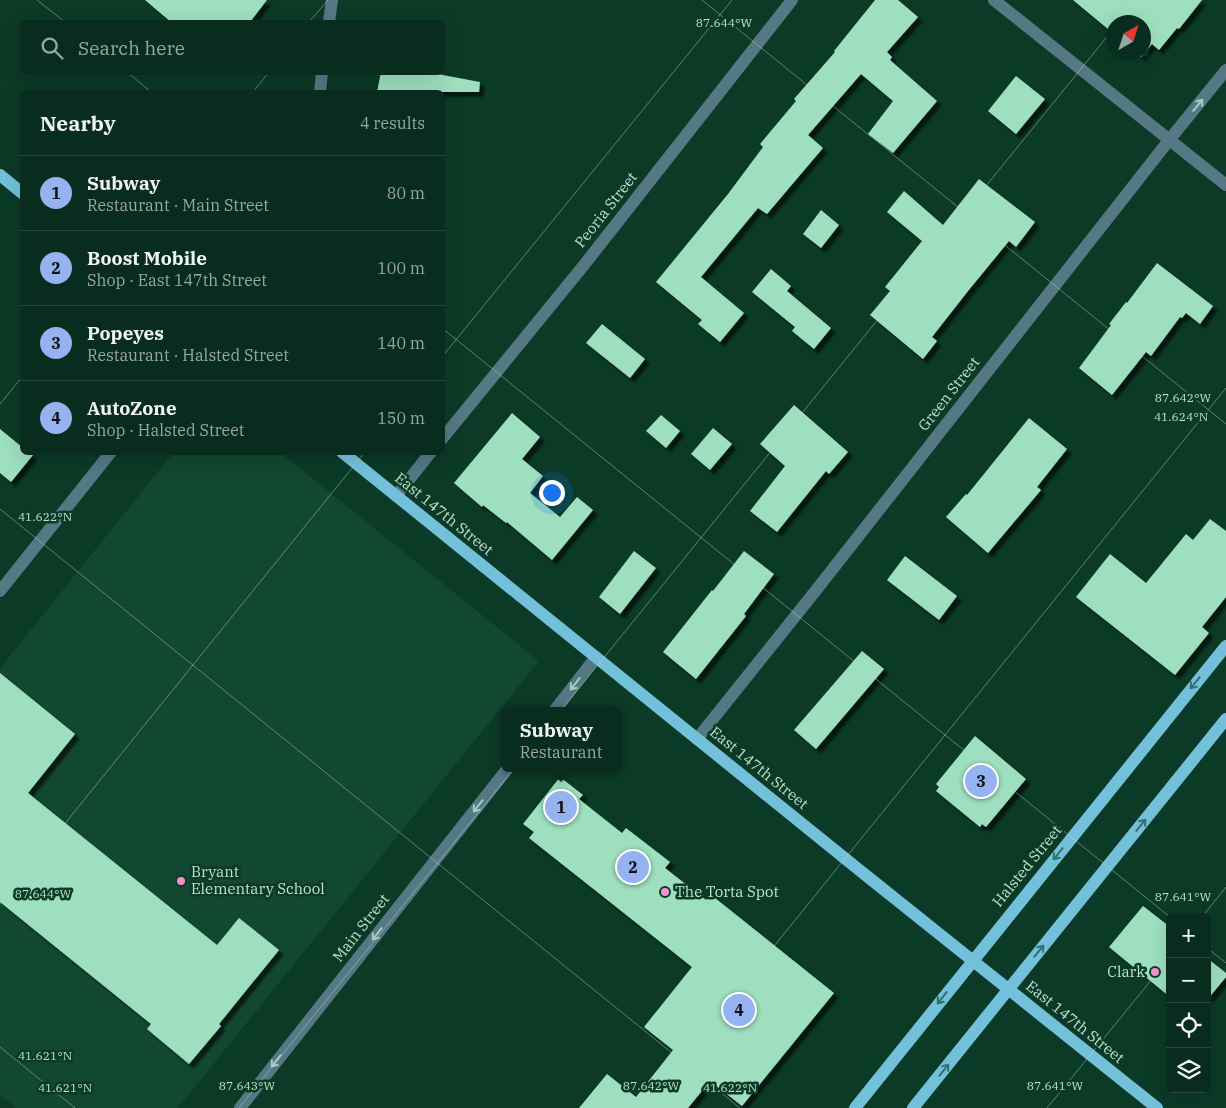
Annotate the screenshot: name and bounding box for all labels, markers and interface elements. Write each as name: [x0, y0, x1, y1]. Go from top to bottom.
text: 87.644°W: [696, 15, 753, 30]
north arrow: [1106, 15, 1151, 60]
search box: [20, 20, 445, 75]
icon: search: [38, 34, 66, 62]
text: Search here: [78, 36, 185, 60]
one-way arrow: [1192, 98, 1203, 111]
text: Nearby: [40, 109, 116, 137]
text: 4 results: [360, 113, 425, 133]
street label: Peoria Street: [570, 168, 641, 251]
text: Subway: [87, 171, 160, 195]
text: 1: [51, 183, 61, 203]
text: 80 m: [387, 183, 425, 203]
text: Restaurant · Main Street: [87, 195, 269, 215]
text: Boost Mobile: [87, 246, 207, 270]
text: 2: [51, 258, 61, 278]
text: 100 m: [377, 258, 425, 278]
text: Shop · East 147th Street: [87, 270, 267, 290]
text: Popeyes: [87, 321, 164, 345]
text: 3: [51, 333, 61, 353]
text: 140 m: [377, 333, 425, 353]
text: Restaurant · Halsted Street: [87, 345, 289, 365]
street label: Green Street: [914, 353, 983, 435]
text: 87.642°W: [1155, 390, 1212, 405]
text: AutoZone: [87, 396, 177, 420]
text: 4: [51, 408, 61, 428]
text: 150 m: [377, 408, 425, 428]
text: 41.624°N: [1154, 409, 1208, 424]
text: Shop · Halsted Street: [87, 420, 244, 440]
street label: East 147th Street: [391, 468, 497, 559]
your location: [539, 480, 565, 506]
text: 41.622°N: [18, 509, 72, 524]
one-way arrow: [570, 677, 580, 691]
one-way arrow: [1190, 677, 1201, 690]
popup: [501, 707, 621, 772]
text: Subway: [520, 718, 593, 742]
street label: East 147th Street: [706, 722, 812, 813]
text: Restaurant: [520, 742, 602, 762]
pin: 3: [965, 762, 997, 800]
pin: 1: [545, 788, 577, 826]
one-way arrow: [473, 800, 484, 813]
one-way arrow: [1136, 819, 1147, 832]
street label: Halsted Street: [988, 821, 1065, 910]
pin: 2: [617, 848, 649, 886]
one-way arrow: [1052, 848, 1063, 861]
place label: Bryant Elementary School: [191, 862, 325, 898]
marker: Bryant Elementary School: [175, 875, 187, 887]
place label: The Torta Spot: [675, 882, 779, 901]
text: 87.644°W: [15, 886, 72, 901]
marker: The Torta Spot: [659, 886, 671, 898]
text: 87.641°W: [1155, 889, 1212, 904]
street label: Main Street: [328, 890, 393, 966]
map controls: [1166, 913, 1211, 1093]
button: +: [1166, 913, 1211, 958]
one-way arrow: [372, 927, 383, 940]
one-way arrow: [1033, 945, 1044, 958]
button: −: [1166, 958, 1211, 1003]
place label: Clark: [1107, 962, 1145, 981]
marker: Clark: [1149, 966, 1161, 978]
street label: East 147th Street: [1022, 976, 1128, 1067]
pin: 4: [723, 991, 755, 1029]
one-way arrow: [937, 992, 948, 1005]
button: locate: [1166, 1003, 1211, 1048]
text: 41.621°N: [18, 1048, 72, 1063]
button: layers: [1166, 1048, 1211, 1093]
one-way arrow: [271, 1055, 282, 1068]
one-way arrow: [938, 1064, 949, 1077]
text: 87.643°W: [219, 1078, 276, 1093]
text: 87.642°W: [623, 1078, 680, 1093]
text: 87.641°W: [1027, 1078, 1084, 1093]
text: 41.621°N: [38, 1080, 92, 1095]
text: 41.622°N: [703, 1080, 757, 1095]

